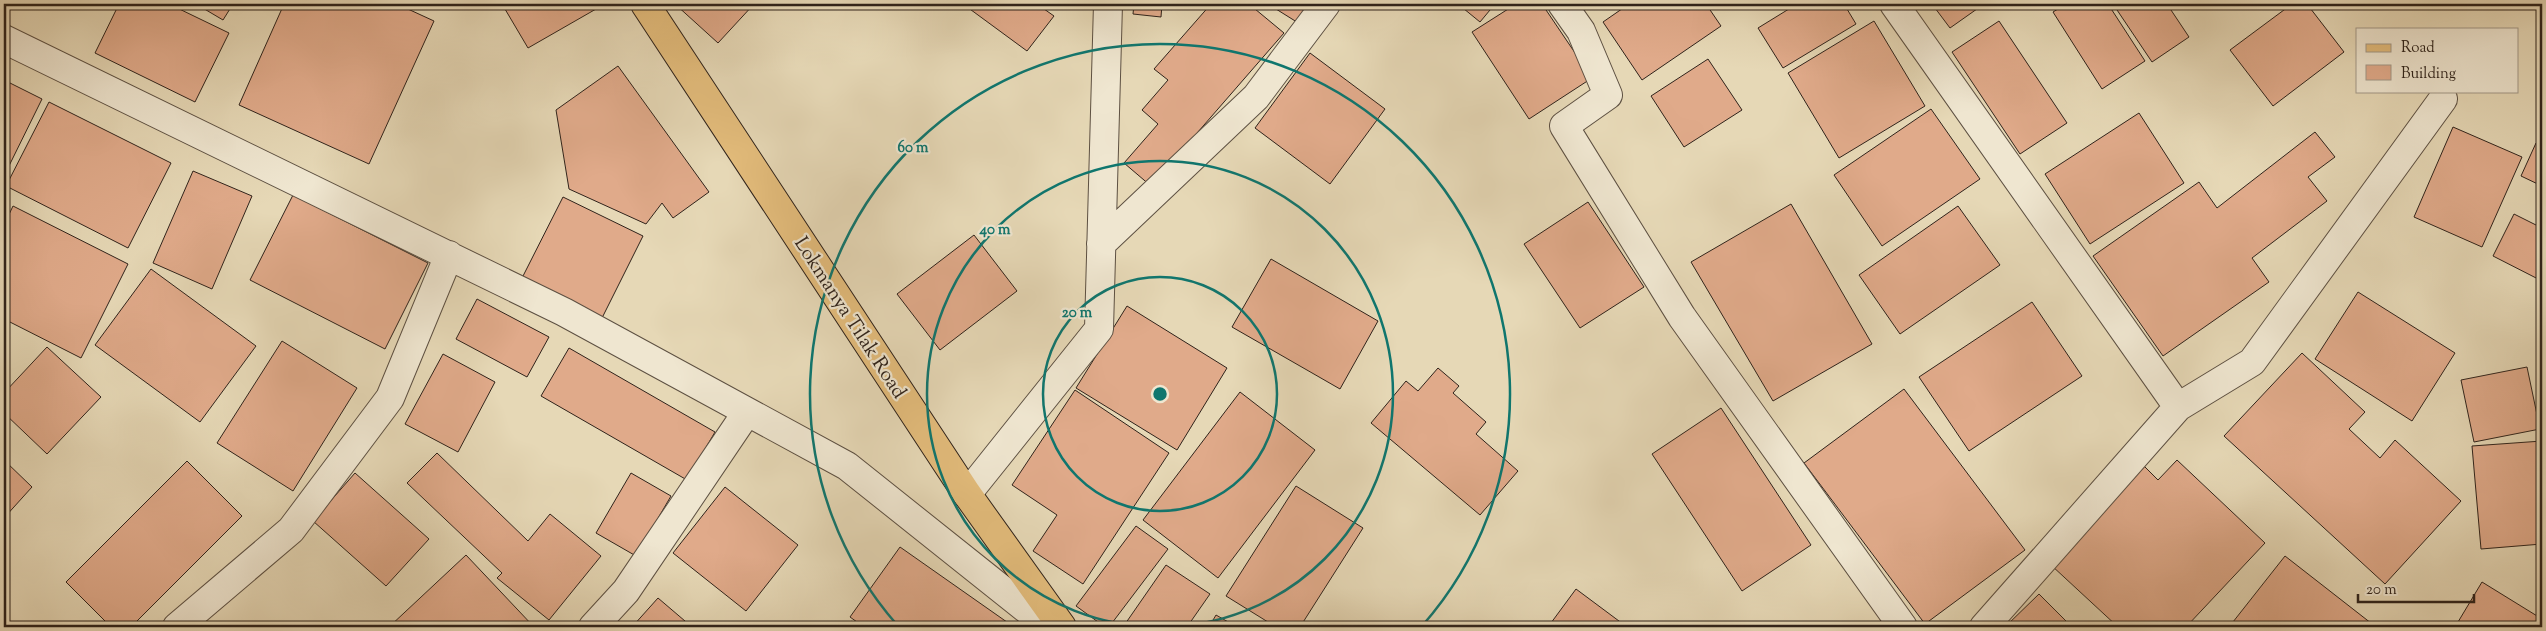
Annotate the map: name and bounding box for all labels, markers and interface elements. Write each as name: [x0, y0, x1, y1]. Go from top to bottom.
legend: [2356, 28, 2518, 92]
text: Road: [2401, 38, 2435, 59]
text: Building: [2401, 64, 2456, 85]
text: 60 m: [898, 138, 929, 159]
text: 40 m: [979, 220, 1011, 241]
street label: Lokmanya Tilak Road: [786, 232, 912, 405]
text: 20 m: [1062, 303, 1093, 324]
centre of rings: [1151, 385, 1169, 403]
scale bar: [2358, 571, 2475, 603]
text: 20 m: [2366, 580, 2397, 601]

